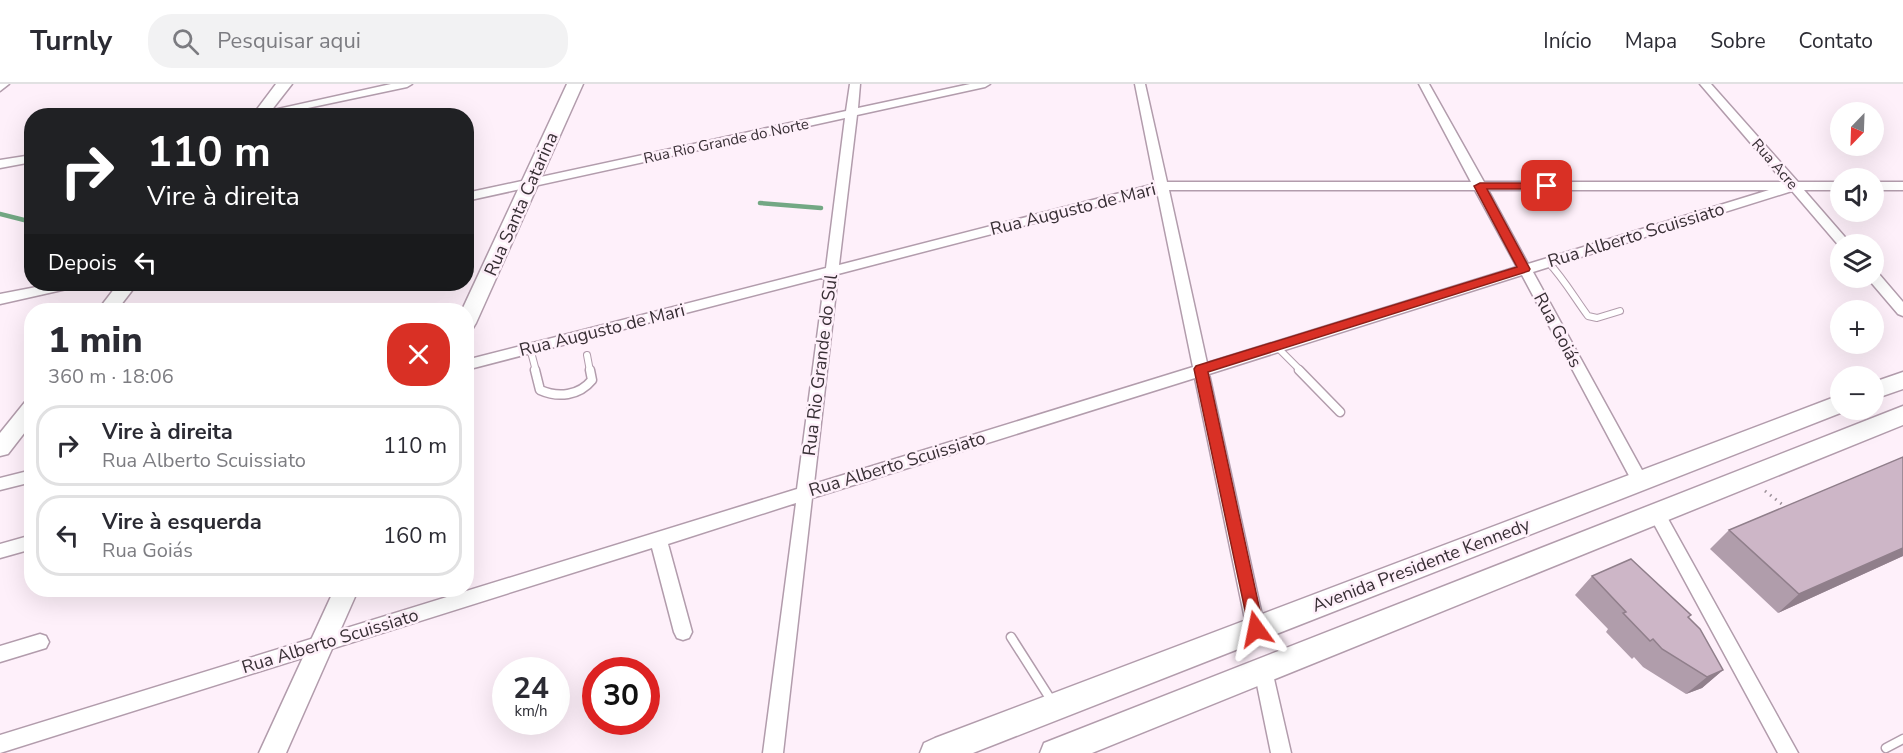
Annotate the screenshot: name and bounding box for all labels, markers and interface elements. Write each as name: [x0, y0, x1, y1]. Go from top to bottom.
search box: [148, 14, 568, 68]
text: Turnly: [30, 22, 112, 60]
icon: search: [169, 25, 202, 58]
text: Pesquisar aqui: [217, 26, 361, 56]
text: Início: [1543, 27, 1592, 55]
text: Mapa: [1625, 27, 1677, 55]
text: Sobre: [1710, 27, 1766, 55]
text: Contato: [1799, 27, 1873, 55]
north arrow: [1830, 102, 1884, 156]
map controls: [1830, 102, 1884, 420]
street label: Rua Rio Grande do Norte: [642, 114, 811, 168]
text: 110 m: [147, 124, 271, 181]
street label: Rua Santa Catarina: [478, 128, 564, 280]
icon: right: [48, 132, 126, 210]
street label: Rua Acre: [1747, 134, 1803, 194]
pin: [1521, 160, 1572, 211]
button: sound: [1830, 168, 1884, 222]
icon: arrive: [1530, 169, 1563, 202]
street label: Rua Augusto de Mari: [988, 177, 1158, 241]
text: Vire à direita: [147, 178, 300, 215]
street label: Rua Alberto Scuissiato: [1545, 197, 1727, 273]
button: layers: [1830, 234, 1884, 288]
icon: left: [129, 246, 162, 279]
text: Depois: [48, 248, 117, 278]
street label: Rua Rio Grande do Sul: [797, 272, 843, 457]
street label: Rua Goiás: [1528, 288, 1588, 372]
street label: Rua Augusto de Mari: [517, 298, 687, 362]
button: +: [1830, 300, 1884, 354]
text: 1 min: [48, 316, 143, 365]
button: close: [387, 323, 450, 386]
text: 360 m · 18:06: [48, 363, 174, 390]
button: −: [1830, 366, 1884, 420]
text: Vire à direita: [102, 417, 233, 447]
street label: Rua Alberto Scuissiato: [806, 426, 988, 502]
icon: right: [51, 429, 84, 462]
text: 110 m: [383, 431, 447, 461]
text: Rua Alberto Scuissiato: [102, 447, 306, 474]
text: Vire à esquerda: [102, 507, 262, 537]
street label: Avenida Presidente Kennedy: [1309, 512, 1534, 618]
icon: left: [51, 519, 84, 552]
text: 160 m: [383, 521, 447, 551]
text: Rua Goiás: [102, 537, 193, 564]
position arrow: [1224, 597, 1288, 661]
street label: Rua Alberto Scuissiato: [239, 603, 421, 679]
speed limit sign: 30: [582, 657, 660, 735]
text: 24: [513, 668, 549, 709]
text: km/h: [514, 701, 548, 721]

